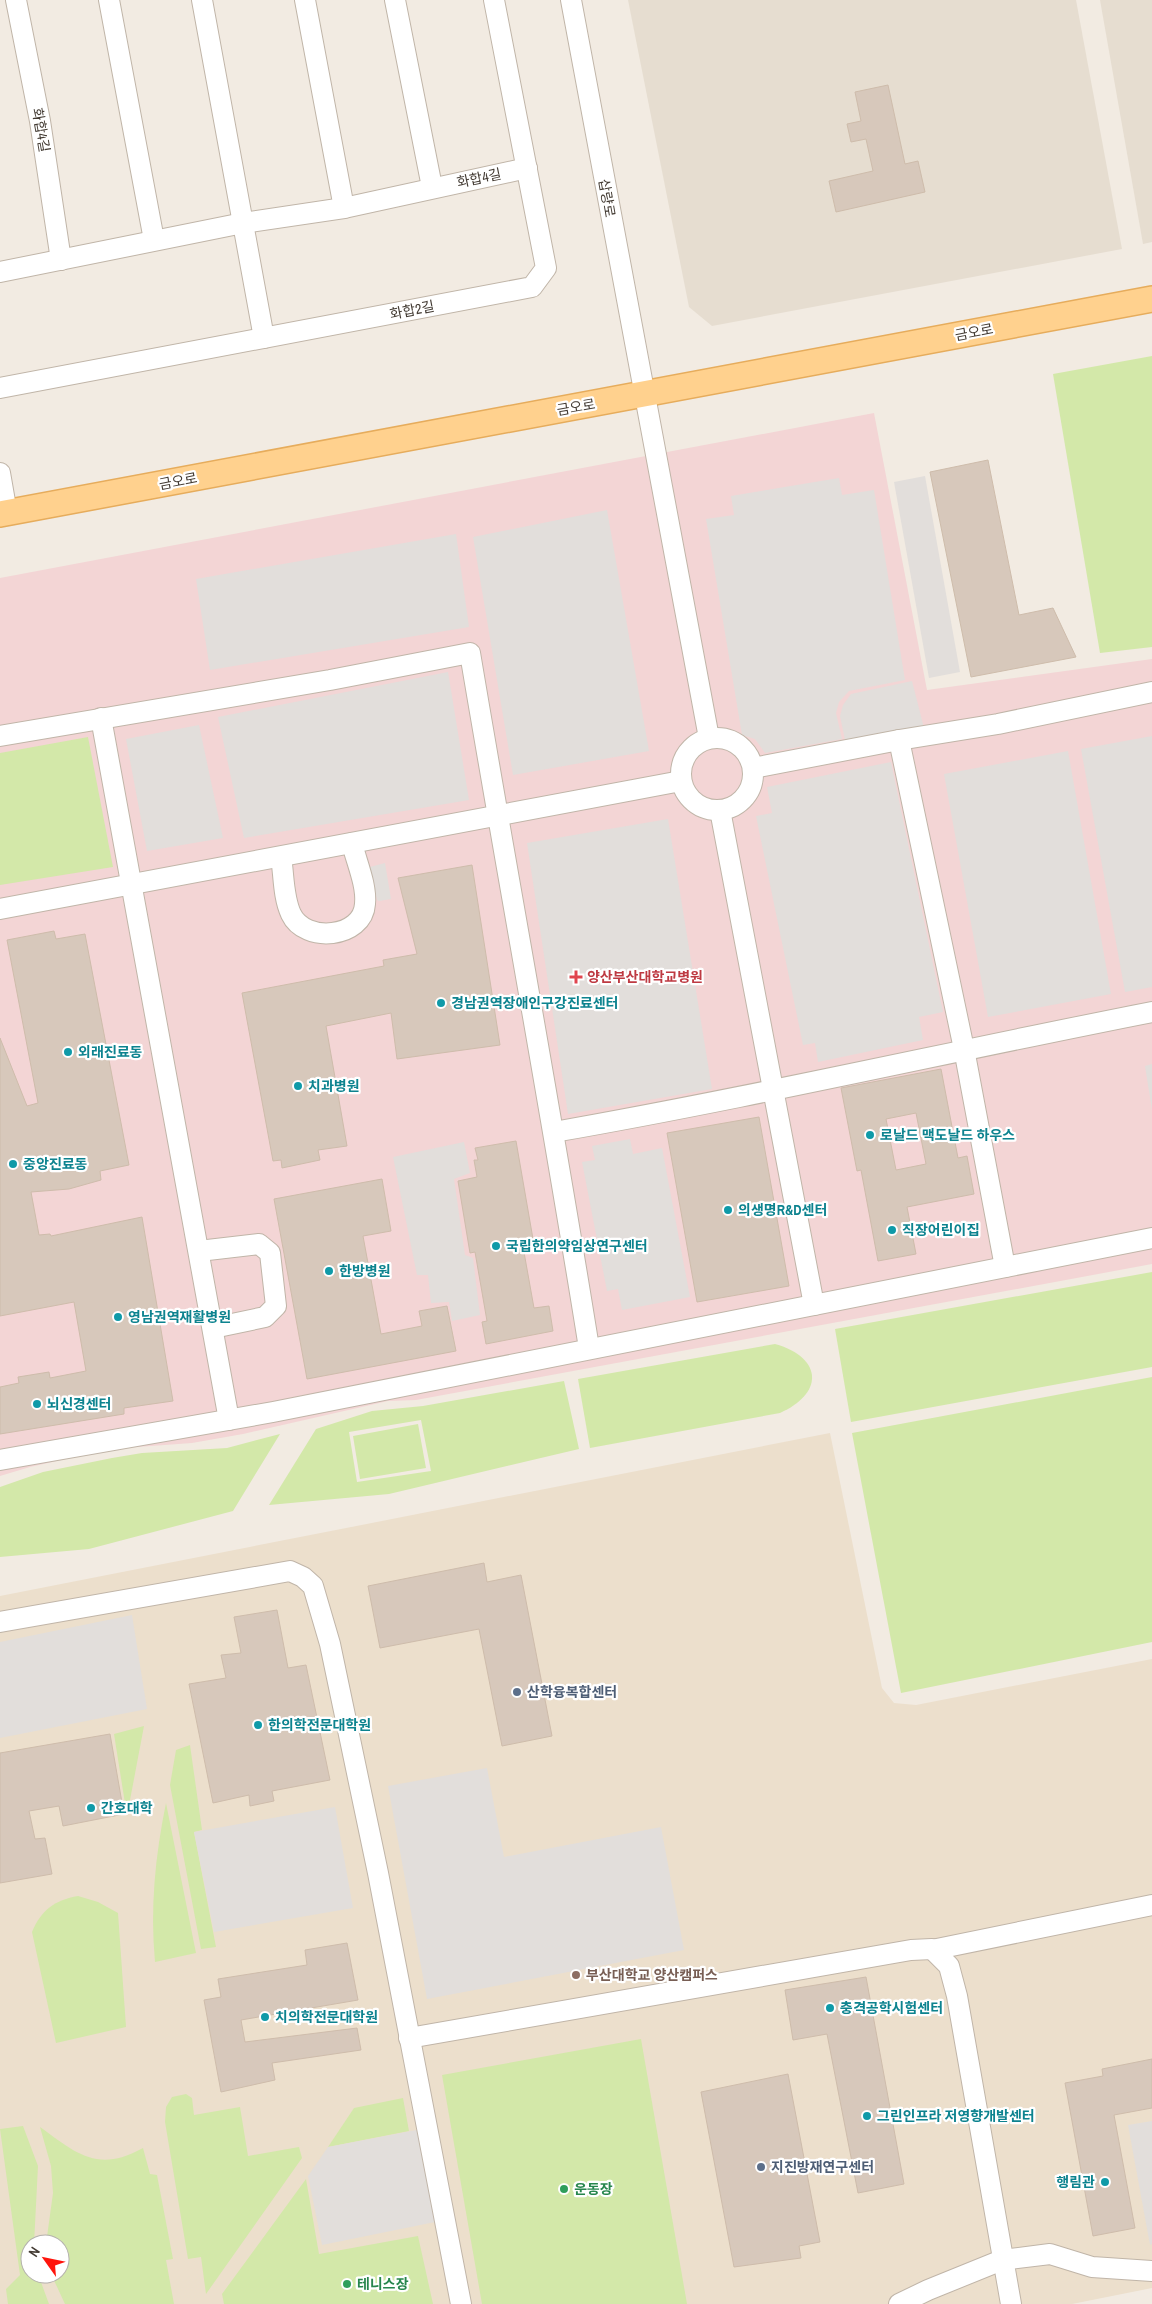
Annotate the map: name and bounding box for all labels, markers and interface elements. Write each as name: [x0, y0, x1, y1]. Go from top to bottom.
street label: 화합4길: [28, 106, 54, 154]
street label: 화합4길: [455, 165, 503, 191]
street label: 삽량로: [595, 177, 619, 219]
street label: 화합2길: [388, 297, 436, 323]
street label: 금오로: [953, 319, 995, 345]
street label: 금오로: [555, 395, 597, 419]
street label: 금오로: [157, 468, 199, 494]
place label: 양산부산대학교병원: [587, 968, 703, 986]
marker: 양산부산대학교병원: [569, 970, 583, 984]
place label: 경남권역장애인구강진료센터: [451, 994, 618, 1012]
marker: 경남권역장애인구강진료센터: [435, 997, 447, 1009]
place label: 외래진료동: [78, 1043, 143, 1061]
marker: 외래진료동: [62, 1046, 74, 1058]
place label: 치과병원: [308, 1077, 360, 1095]
marker: 치과병원: [292, 1080, 304, 1092]
place label: 로날드 맥도날드 하우스: [880, 1126, 1015, 1144]
marker: 로날드 맥도날드 하우스: [864, 1129, 876, 1141]
place label: 중앙진료동: [23, 1155, 88, 1173]
marker: 중앙진료동: [7, 1158, 19, 1170]
place label: 의생명R&D센터: [738, 1201, 827, 1219]
marker: 의생명R&D센터: [722, 1204, 734, 1216]
place label: 직장어린이집: [902, 1221, 979, 1239]
marker: 직장어린이집: [886, 1224, 898, 1236]
place label: 국립한의약임상연구센터: [506, 1237, 648, 1255]
marker: 국립한의약임상연구센터: [490, 1240, 502, 1252]
place label: 한방병원: [339, 1262, 391, 1280]
marker: 한방병원: [323, 1265, 335, 1277]
place label: 영남권역재활병원: [128, 1308, 231, 1326]
marker: 영남권역재활병원: [112, 1311, 124, 1323]
place label: 뇌신경센터: [47, 1395, 111, 1413]
marker: 뇌신경센터: [31, 1398, 43, 1410]
place label: 산학융복합센터: [527, 1683, 617, 1701]
marker: 산학융복합센터: [511, 1686, 523, 1698]
place label: 한의학전문대학원: [268, 1716, 371, 1734]
marker: 한의학전문대학원: [252, 1719, 264, 1731]
place label: 간호대학: [101, 1799, 153, 1817]
marker: 간호대학: [85, 1802, 97, 1814]
place label: 부산대학교 양산캠퍼스: [586, 1966, 718, 1984]
marker: 부산대학교 양산캠퍼스: [570, 1969, 582, 1981]
place label: 충격공학시험센터: [840, 1999, 943, 2017]
marker: 충격공학시험센터: [824, 2002, 836, 2014]
place label: 치의학전문대학원: [275, 2008, 378, 2026]
marker: 치의학전문대학원: [259, 2011, 271, 2023]
place label: 그린인프라 저영향개발센터: [877, 2107, 1035, 2125]
marker: 그린인프라 저영향개발센터: [861, 2110, 873, 2122]
place label: 지진방재연구센터: [771, 2158, 874, 2176]
marker: 지진방재연구센터: [755, 2161, 767, 2173]
place label: 행림관: [1056, 2173, 1095, 2191]
marker: 행림관: [1099, 2176, 1111, 2188]
place label: 운동장: [574, 2180, 613, 2198]
marker: 운동장: [558, 2183, 570, 2195]
north arrow: [20, 2234, 70, 2284]
text: N: [24, 2244, 44, 2260]
place label: 테니스장: [357, 2275, 409, 2293]
marker: 테니스장: [341, 2278, 353, 2290]

